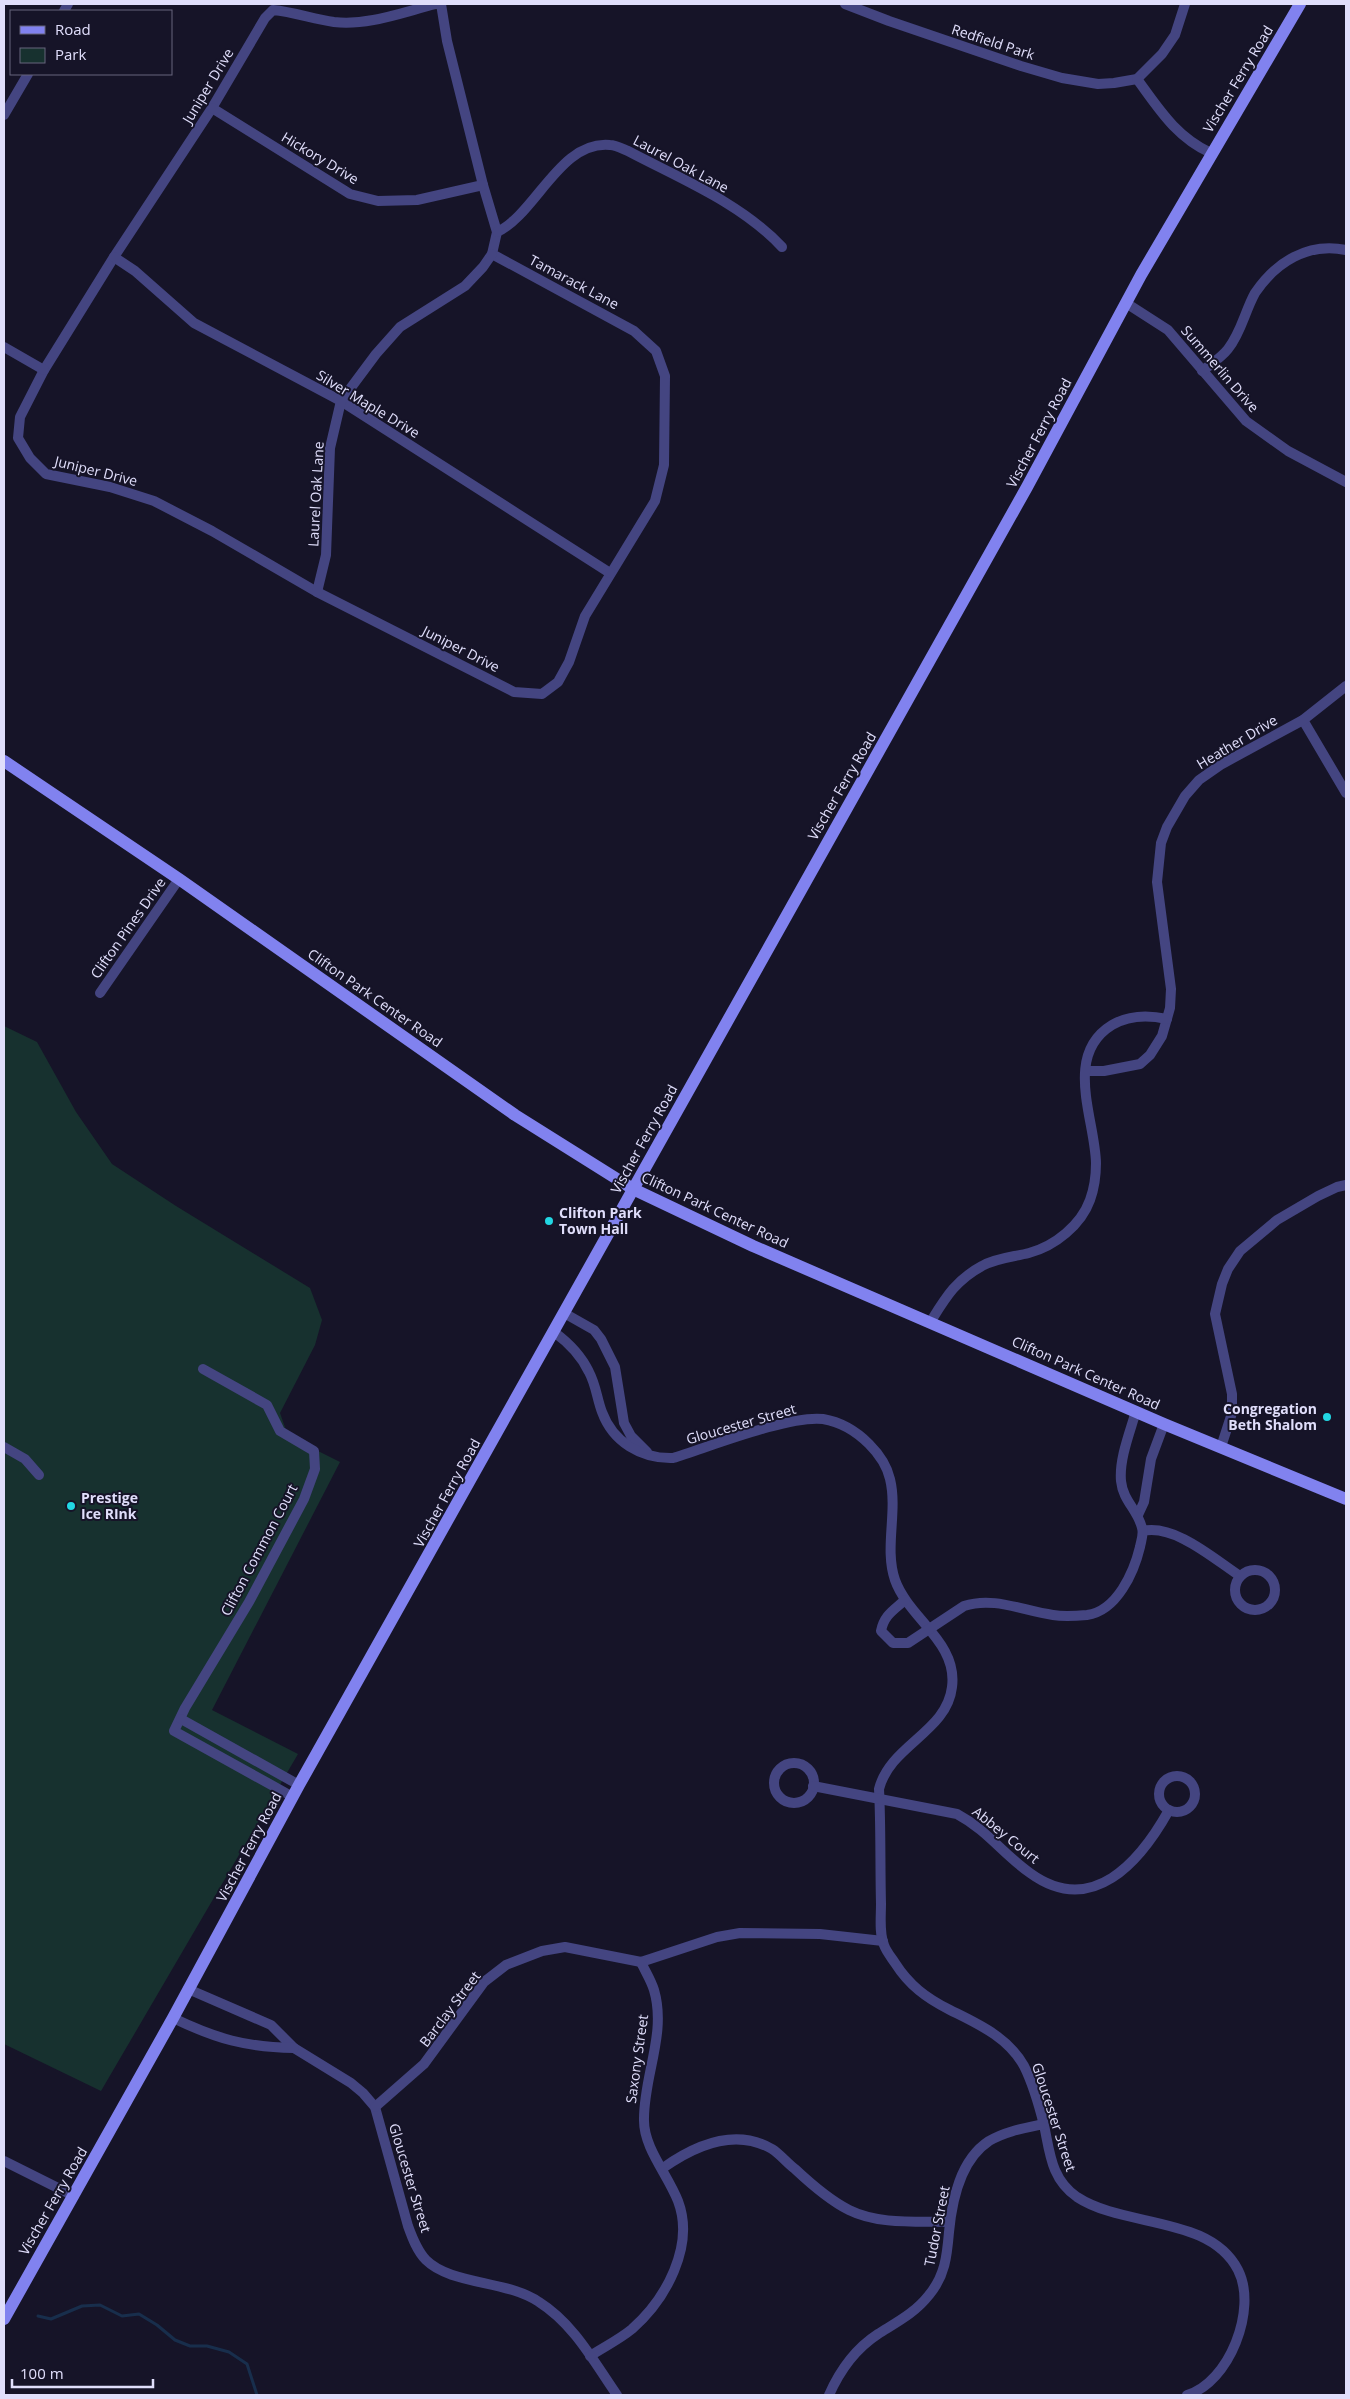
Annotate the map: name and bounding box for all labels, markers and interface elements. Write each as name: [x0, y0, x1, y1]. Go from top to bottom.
legend: [10, 10, 172, 75]
text: Road: [55, 19, 91, 39]
street label: Redfield Park: [949, 19, 1038, 64]
street label: Vischer Ferry Road: [1198, 22, 1277, 136]
text: Park: [55, 44, 86, 64]
street label: Juniper Drive: [177, 45, 238, 129]
street label: Hickory Drive: [278, 127, 363, 188]
street label: Laurel Oak Lane: [630, 130, 732, 197]
street label: Tamarack Lane: [526, 250, 623, 313]
street label: Summerlin Drive: [1177, 321, 1264, 416]
street label: Silver Maple Drive: [313, 365, 423, 442]
street label: Vischer Ferry Road: [1002, 375, 1076, 491]
street label: Laurel Oak Lane: [303, 441, 328, 547]
street label: Juniper Drive: [51, 451, 140, 490]
street label: Juniper Drive: [417, 620, 503, 676]
street label: Heather Drive: [1193, 710, 1281, 773]
street label: Vischer Ferry Road: [803, 728, 880, 843]
street label: Clifton Pines Drive: [86, 873, 170, 982]
street label: Clifton Park Center Road: [304, 944, 446, 1051]
street label: Vischer Ferry Road: [606, 1081, 681, 1197]
street label: Clifton Park Center Road: [639, 1167, 792, 1252]
place label: Clifton Park Town Hall: [559, 1203, 642, 1238]
marker: Clifton Park Town Hall: [543, 1215, 555, 1227]
street label: Clifton Park Center Road: [1009, 1331, 1163, 1414]
street label: Gloucester Street: [684, 1399, 798, 1448]
place label: Congregation Beth Shalom: [1223, 1399, 1317, 1434]
marker: Congregation Beth Shalom: [1321, 1411, 1333, 1423]
street label: Vischer Ferry Road: [409, 1435, 484, 1551]
street label: Clifton Common Court: [216, 1481, 301, 1619]
place label: Prestige Ice RInk: [81, 1488, 138, 1523]
marker: Prestige Ice RInk: [65, 1500, 77, 1512]
street label: Vischer Ferry Road: [212, 1789, 286, 1905]
street label: Abbey Court: [969, 1802, 1044, 1867]
street label: Barclay Street: [415, 1967, 484, 2050]
street label: Saxony Street: [621, 2013, 652, 2105]
street label: Gloucester Street: [1028, 2060, 1081, 2174]
street label: Gloucester Street: [385, 2121, 436, 2235]
street label: Vischer Ferry Road: [14, 2143, 91, 2258]
street label: Tudor Street: [919, 2184, 954, 2268]
scale bar: [12, 2356, 154, 2388]
text: 100 m: [20, 2363, 64, 2383]

